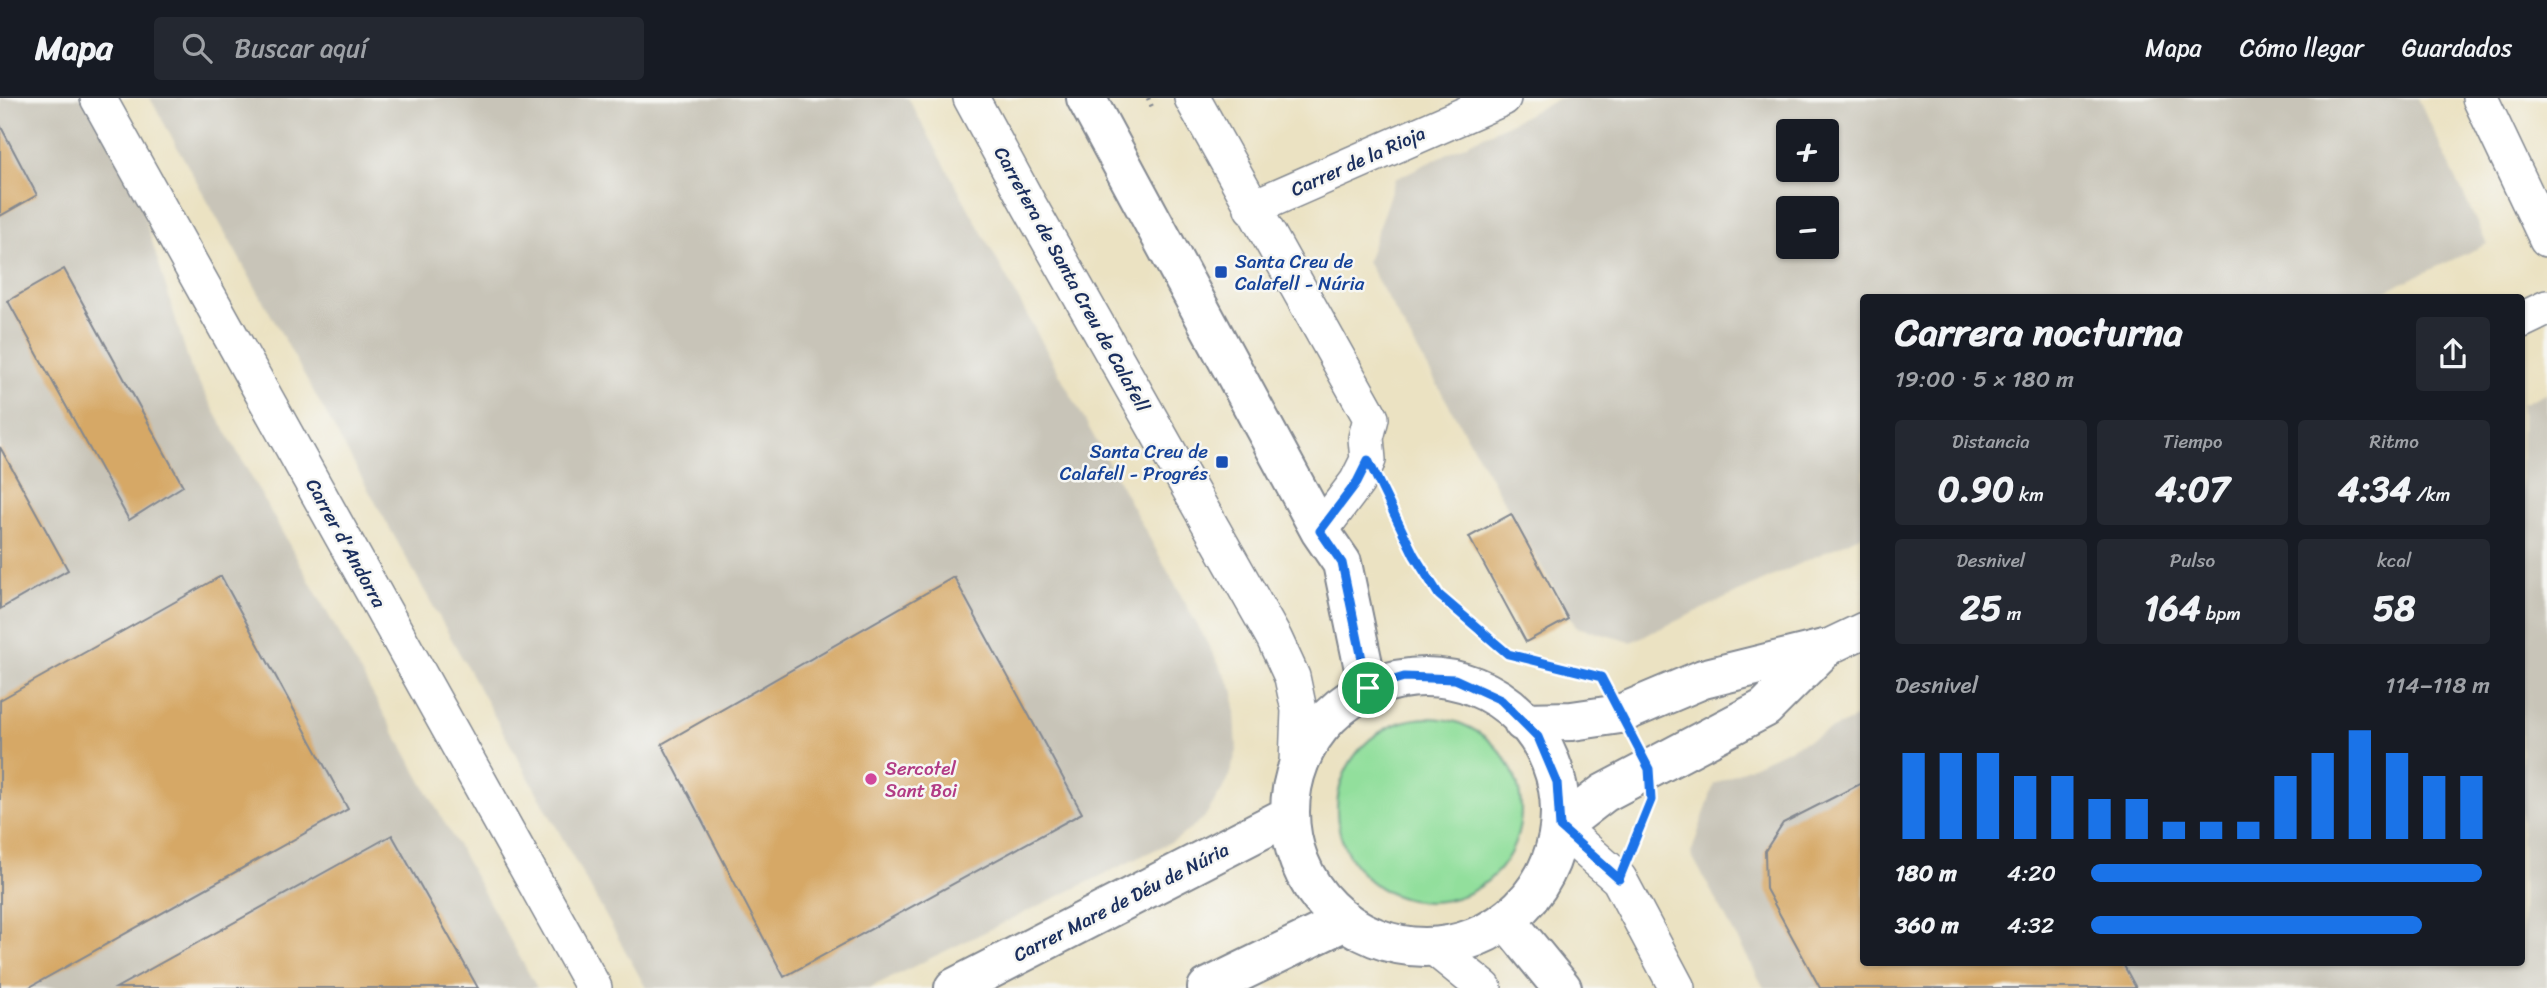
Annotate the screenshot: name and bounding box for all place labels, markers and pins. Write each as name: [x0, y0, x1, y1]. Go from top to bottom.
place label: Santa Creu de Calafell - Núria: [1235, 245, 1365, 300]
marker: Santa Creu de Calafell - Núria: [1213, 264, 1229, 280]
place label: Santa Creu de Calafell - Progrés: [1060, 435, 1208, 490]
marker: Santa Creu de Calafell - Progrés: [1214, 454, 1230, 470]
pin: [1338, 658, 1398, 718]
place label: Sercotel Sant Boi: [885, 752, 958, 807]
marker: Sercotel Sant Boi: [863, 771, 879, 787]

